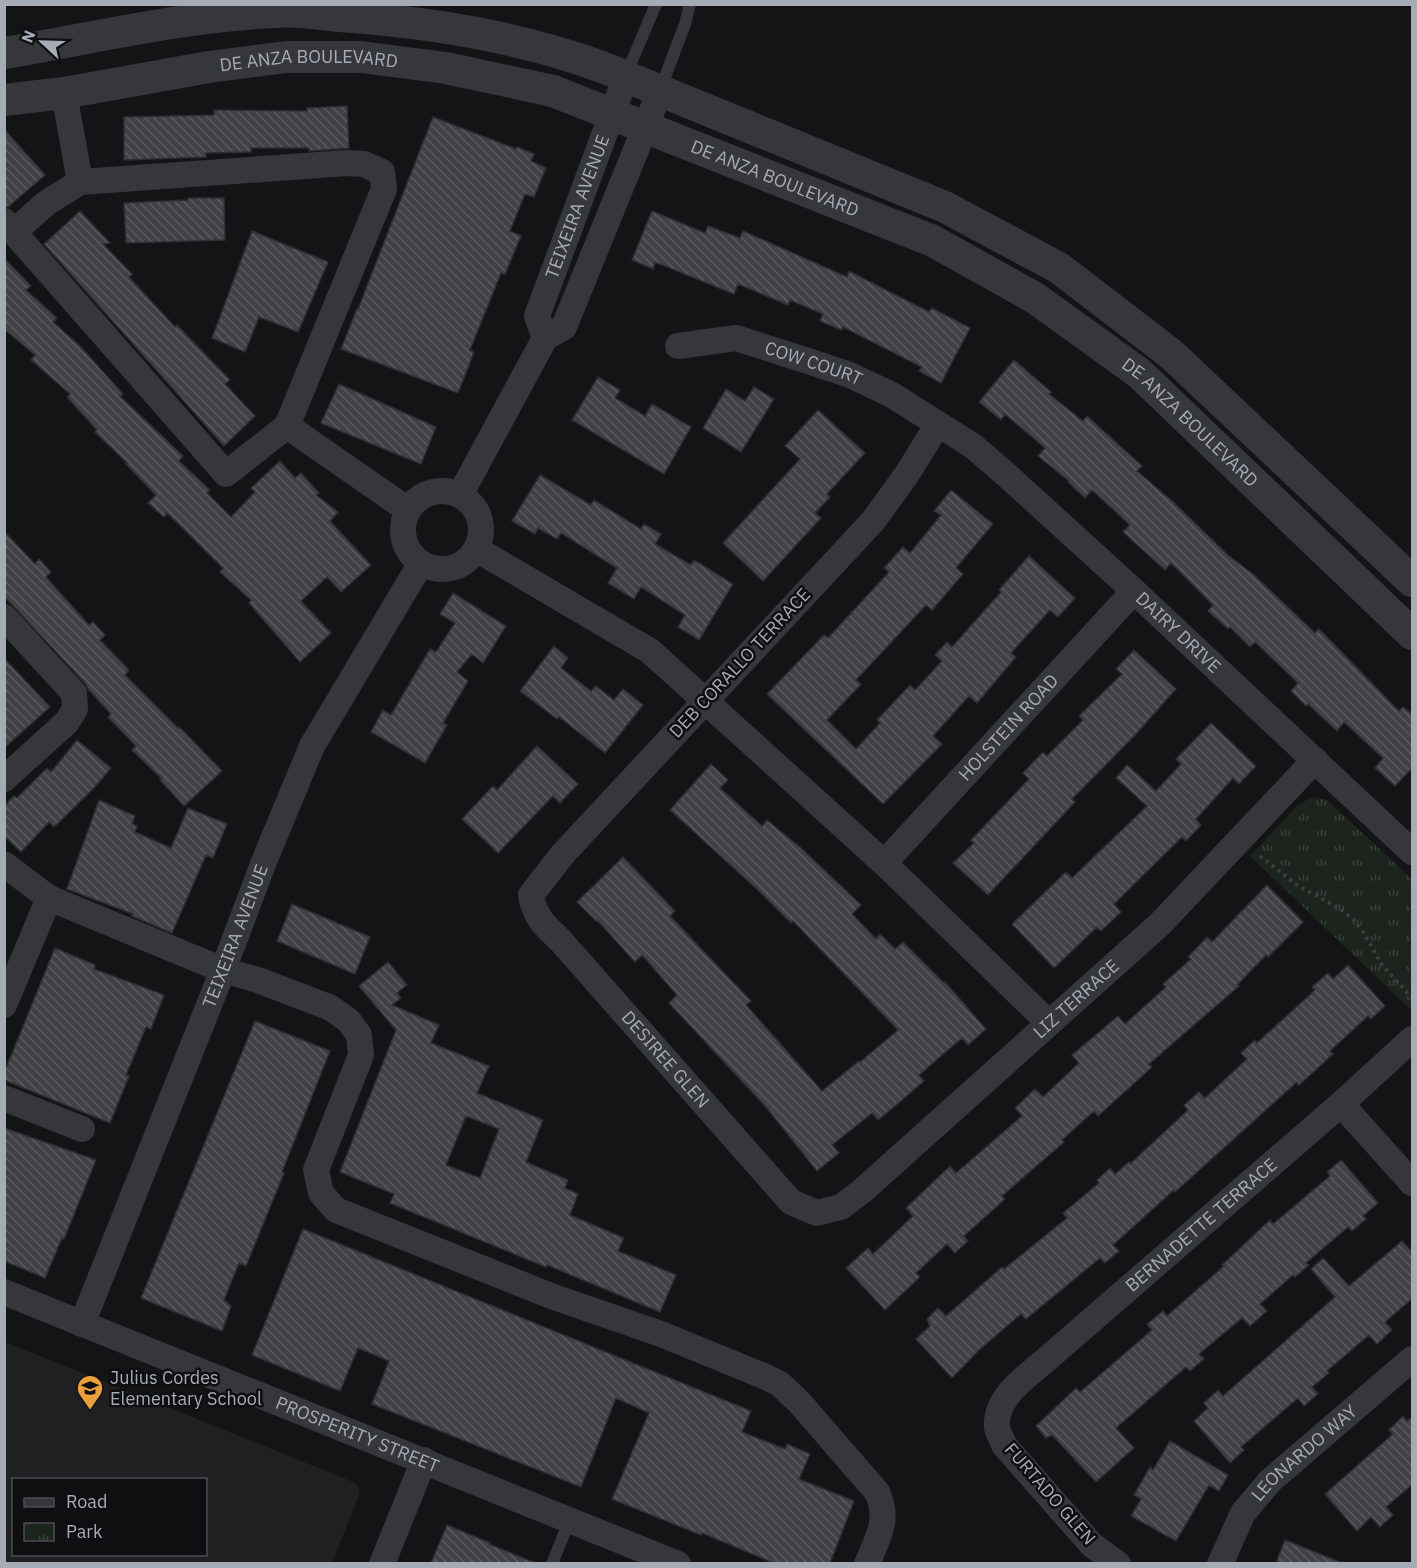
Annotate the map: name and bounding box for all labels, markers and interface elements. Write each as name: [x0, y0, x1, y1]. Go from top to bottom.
north arrow: [12, 12, 72, 72]
text: N: [17, 27, 40, 46]
street label: DE ANZA BOULEVARD: [218, 45, 399, 77]
street label: TEIXEIRA AVENUE: [540, 131, 614, 282]
street label: DE ANZA BOULEVARD: [688, 135, 862, 222]
street label: COW COURT: [762, 336, 866, 390]
street label: DE ANZA BOULEVARD: [1118, 352, 1263, 492]
street label: DEB CORALLO TERRACE: [664, 583, 815, 742]
street label: DAIRY DRIVE: [1131, 587, 1226, 678]
street label: HOLSTEIN ROAD: [953, 669, 1063, 785]
street label: TEIXEIRA AVENUE: [197, 861, 273, 1011]
street label: LIZ TERRACE: [1028, 954, 1124, 1043]
street label: DESIREE GLEN: [617, 1006, 715, 1112]
street label: BERNADETTE TERRACE: [1121, 1153, 1282, 1297]
place label: Julius Cordes Elementary School: [110, 1366, 262, 1410]
school or university icon: Julius Cordes Elementary School: [75, 1373, 105, 1411]
street label: PROSPERITY STREET: [272, 1391, 443, 1477]
street label: LEONARDO WAY: [1246, 1399, 1362, 1506]
street label: FURTADO GLEN: [1000, 1438, 1101, 1549]
legend: [12, 1478, 207, 1556]
text: Road: [66, 1490, 107, 1513]
text: Park: [66, 1520, 103, 1543]

